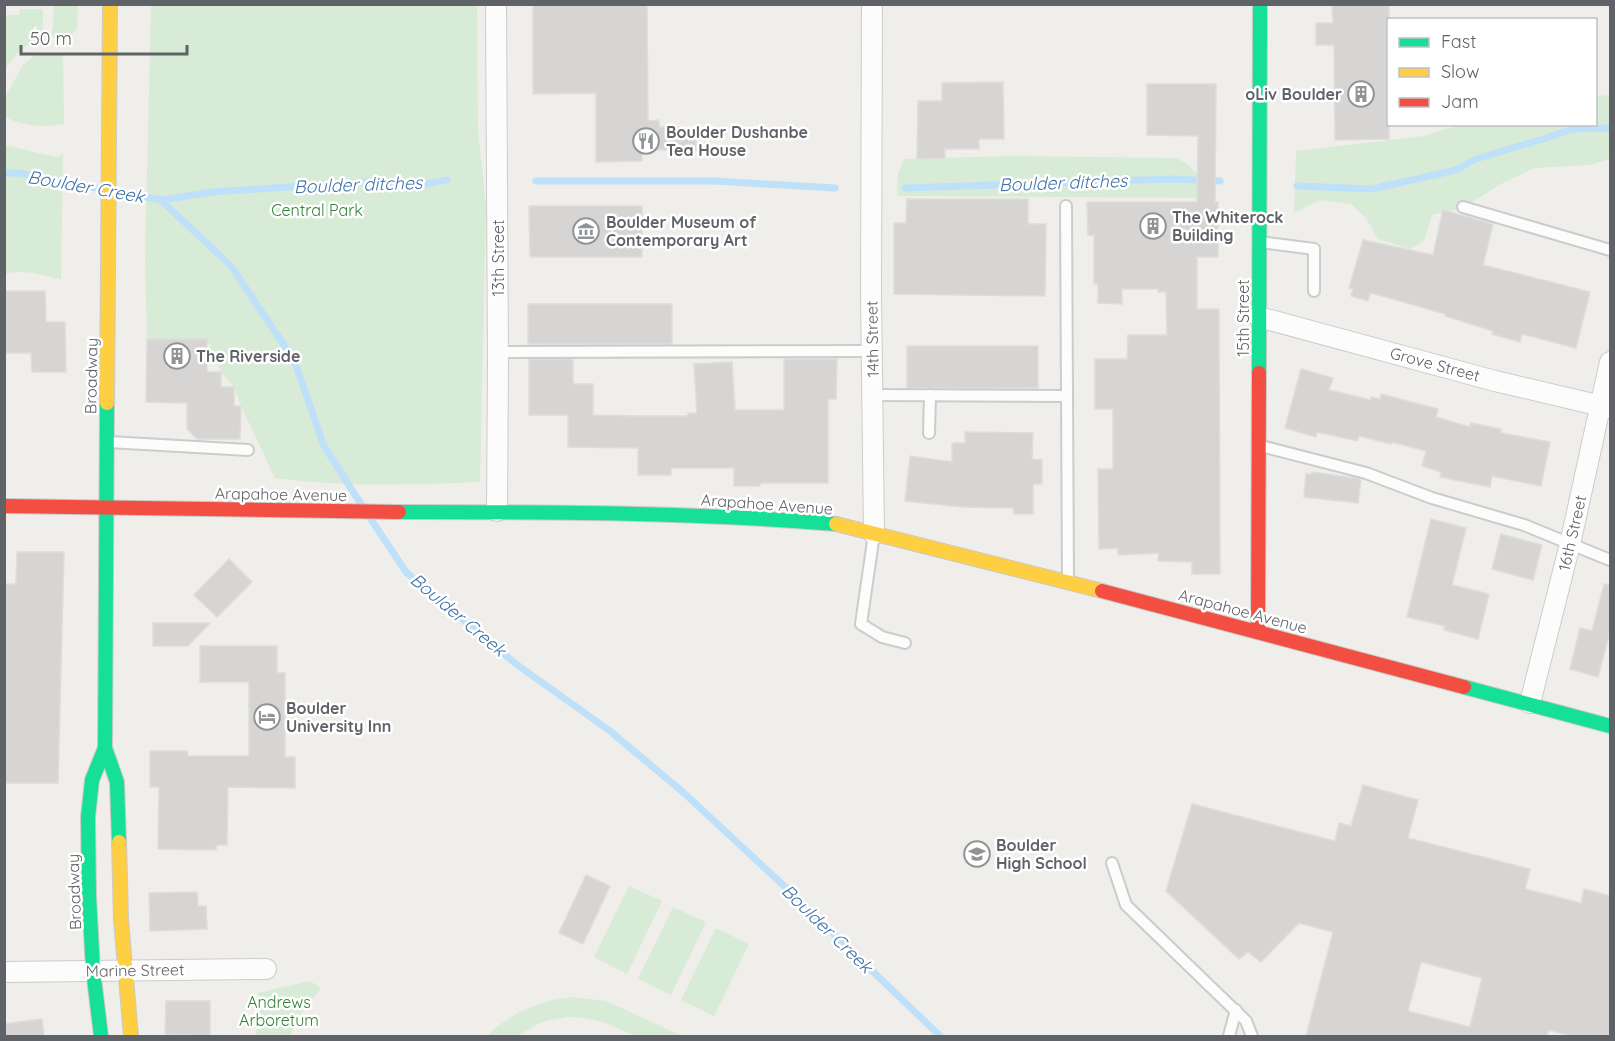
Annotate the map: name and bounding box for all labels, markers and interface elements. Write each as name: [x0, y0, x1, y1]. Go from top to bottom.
scale bar: [21, 18, 188, 56]
legend: [1387, 18, 1597, 126]
text: 50 m: [30, 27, 72, 50]
text: Fast: [1441, 30, 1476, 53]
text: Slow: [1441, 60, 1479, 83]
building icon: oLiv Boulder: [1346, 79, 1376, 109]
place label: oLiv Boulder: [1245, 84, 1342, 104]
text: Jam: [1441, 90, 1479, 113]
place label: Boulder Dushanbe Tea House: [666, 122, 808, 160]
restaurant icon: Boulder Dushanbe Tea House: [631, 126, 661, 156]
water label: Boulder Creek: [26, 165, 148, 208]
water label: Boulder ditches: [998, 169, 1129, 196]
water label: Boulder ditches: [293, 171, 424, 198]
park label: Central Park: [271, 200, 363, 220]
place label: The Whiterock Building: [1172, 207, 1283, 245]
building icon: The Whiterock Building: [1138, 211, 1168, 241]
place label: Boulder Museum of Contemporary Art: [606, 212, 756, 250]
museum icon: Boulder Museum of Contemporary Art: [571, 216, 601, 246]
street label: 13th Street: [488, 220, 508, 296]
street label: 15th Street: [1233, 279, 1253, 357]
street label: 14th Street: [861, 300, 883, 378]
street label: Broadway: [80, 338, 102, 414]
building icon: The Riverside: [162, 341, 192, 371]
street label: Grove Street: [1388, 342, 1482, 386]
place label: The Riverside: [196, 346, 300, 366]
street label: Arapahoe Avenue: [215, 483, 347, 505]
street label: Arapahoe Avenue: [700, 489, 834, 519]
street label: 16th Street: [1554, 493, 1590, 573]
water label: Boulder Creek: [406, 568, 512, 662]
street label: Arapahoe Avenue: [1177, 584, 1309, 638]
place label: Boulder University Inn: [286, 698, 391, 736]
hotel icon: Boulder University Inn: [252, 702, 282, 732]
place label: Boulder High School: [996, 835, 1087, 873]
school or university icon: Boulder High School: [962, 839, 992, 869]
street label: Broadway: [63, 854, 85, 930]
water label: Boulder Creek: [777, 879, 879, 979]
street label: Marine Street: [85, 959, 185, 981]
park label: Andrews Arboretum: [239, 992, 319, 1030]

